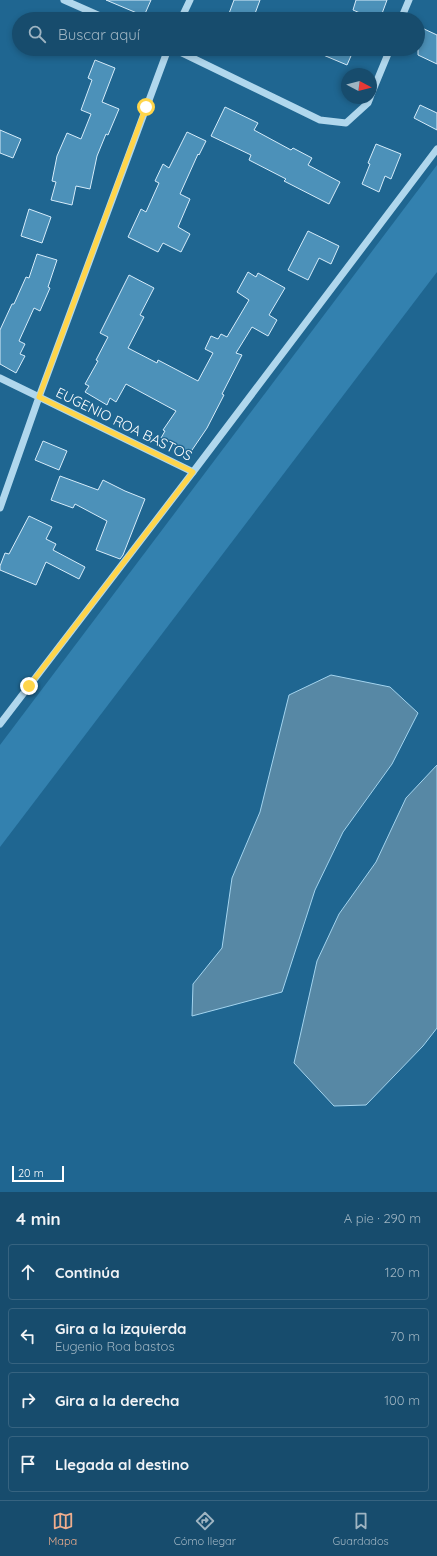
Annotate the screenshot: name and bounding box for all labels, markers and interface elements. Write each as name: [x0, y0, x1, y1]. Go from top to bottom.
search box: [12, 12, 425, 56]
icon: search: [26, 23, 48, 45]
text: Buscar aquí: [58, 25, 140, 44]
north arrow: [341, 68, 377, 104]
route start: [137, 98, 155, 116]
street label: EUGENIO ROA BASTOS: [53, 383, 195, 465]
route end: [20, 677, 38, 695]
scale bar: [12, 1164, 64, 1183]
text: 20 m: [18, 1166, 44, 1180]
text: 4 min: [16, 1208, 61, 1229]
text: A pie · 290 m: [344, 1210, 421, 1226]
icon: ahead: [17, 1261, 39, 1283]
text: Continúa: [55, 1263, 120, 1282]
text: 120 m: [385, 1264, 420, 1280]
text: Gira a la izquierda: [55, 1319, 187, 1338]
icon: left: [17, 1325, 39, 1347]
text: 70 m: [390, 1328, 420, 1344]
text: Eugenio Roa bastos: [55, 1338, 174, 1354]
icon: right: [17, 1389, 39, 1411]
text: Gira a la derecha: [55, 1391, 180, 1410]
text: 100 m: [384, 1392, 420, 1408]
icon: arrive: [17, 1453, 39, 1475]
text: Llegada al destino: [55, 1455, 189, 1474]
tab: Mapa: [48, 1510, 77, 1548]
tab: Cómo llegar: [174, 1510, 236, 1548]
tab: Guardados: [332, 1510, 389, 1548]

